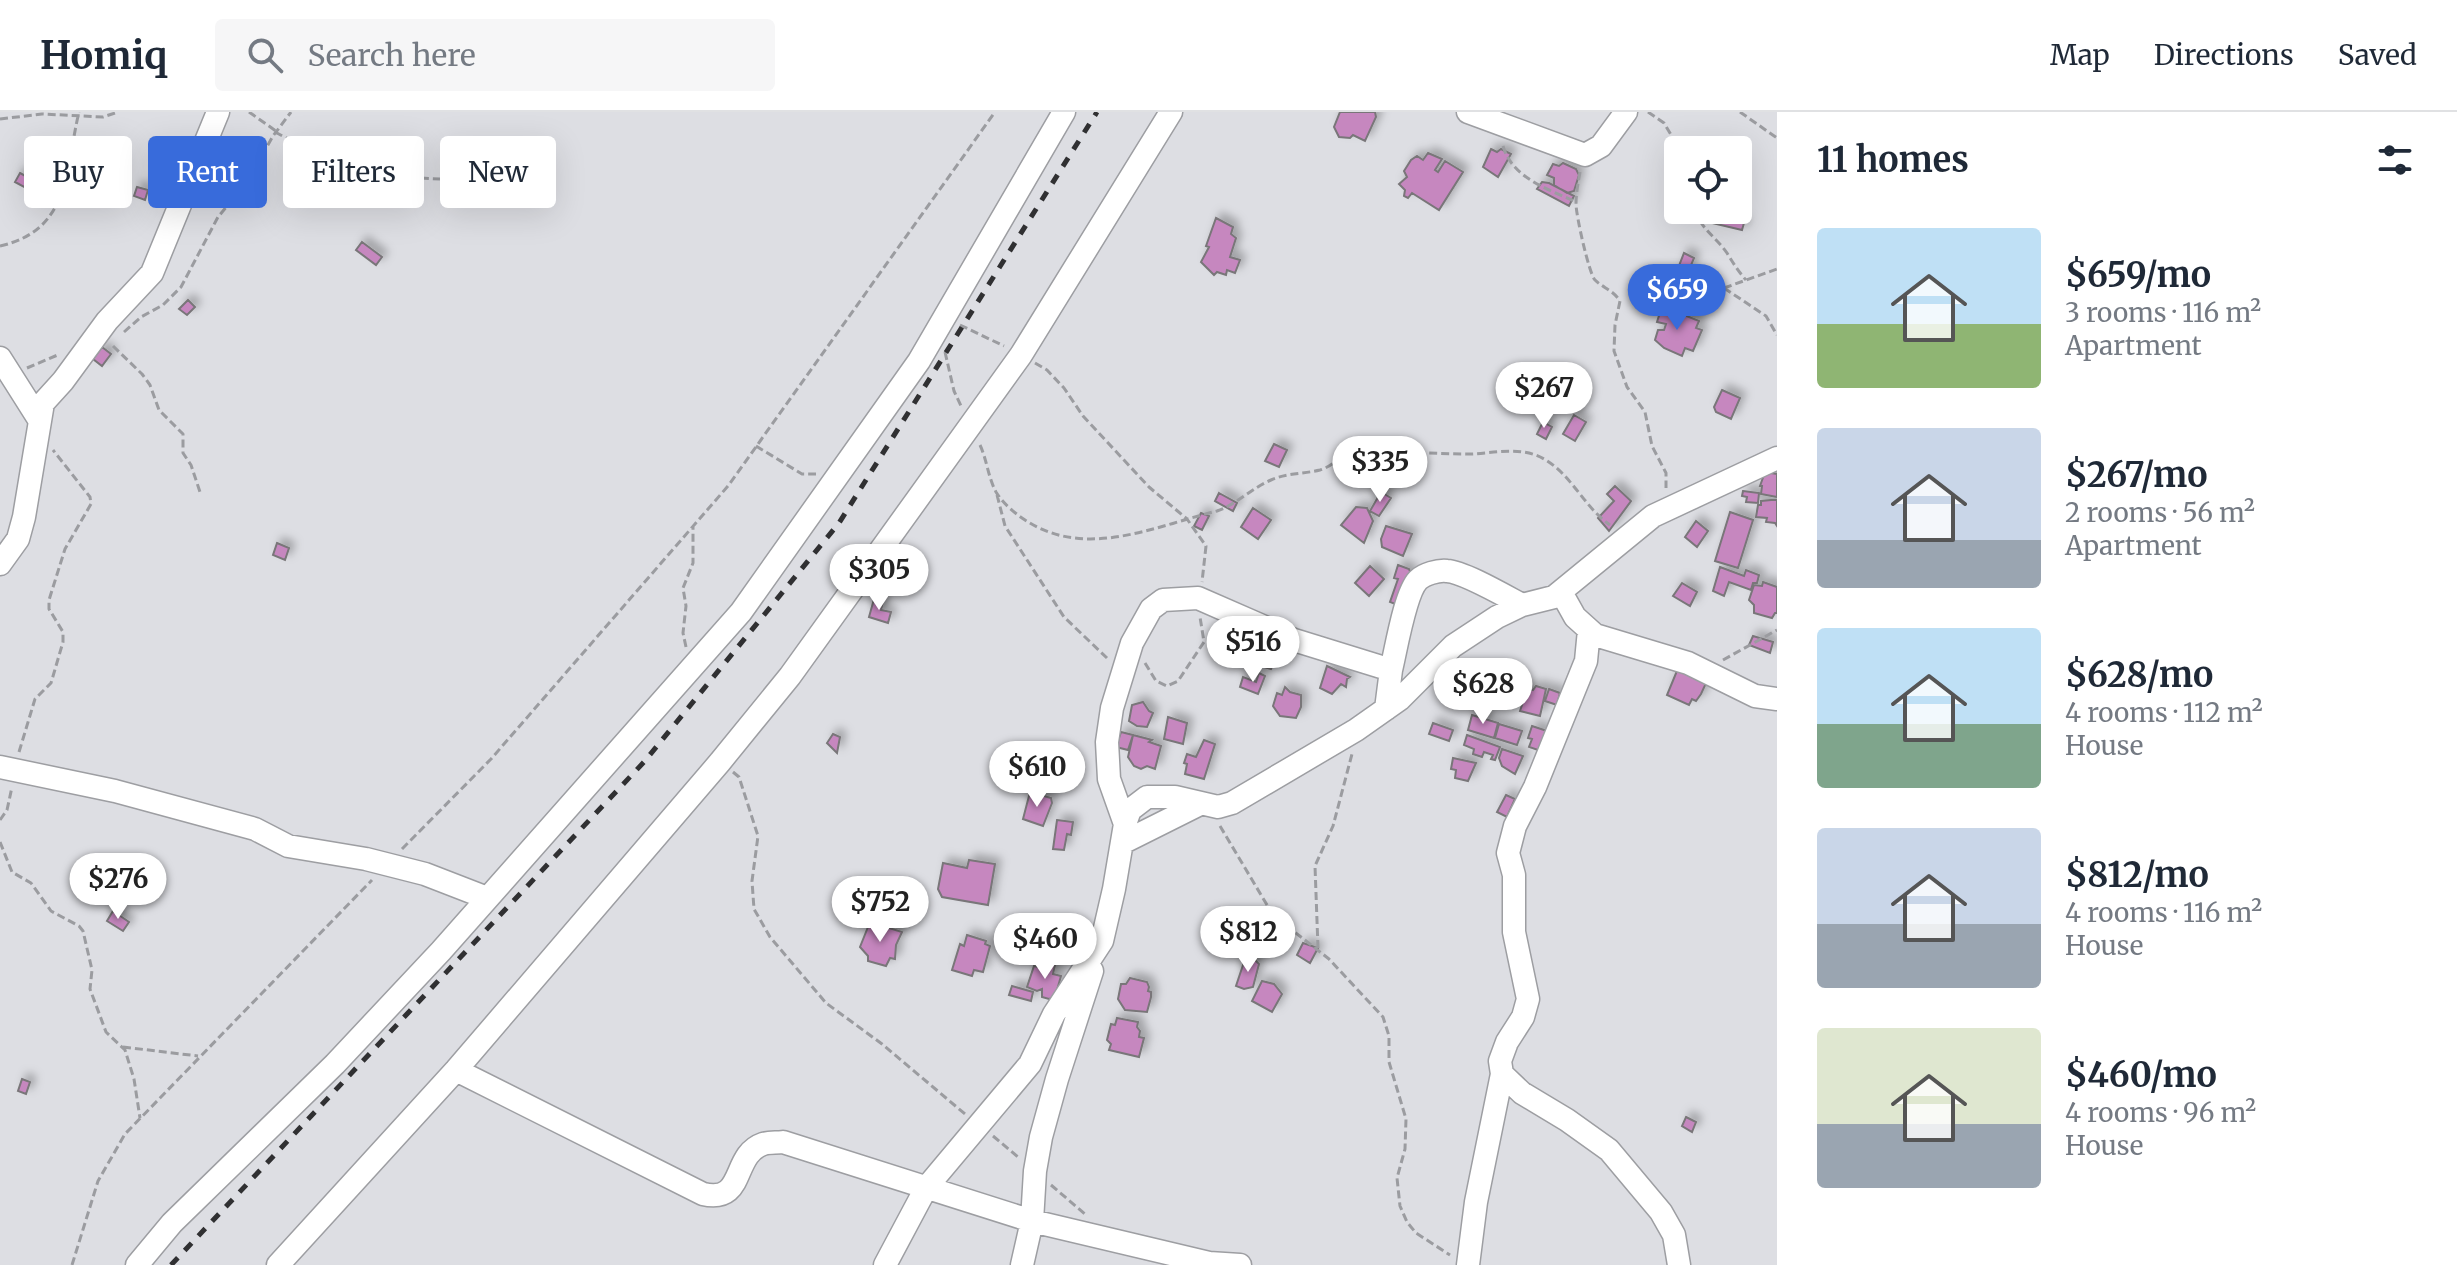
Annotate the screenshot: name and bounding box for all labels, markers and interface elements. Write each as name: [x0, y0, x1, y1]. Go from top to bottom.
search box: [215, 19, 775, 91]
text: Homiq: [40, 32, 167, 79]
icon: search: [243, 33, 287, 77]
text: Search here: [307, 36, 476, 74]
text: Map: [2050, 37, 2110, 73]
text: Directions: [2154, 37, 2294, 73]
text: Saved: [2338, 37, 2417, 73]
chip: Buy: [24, 136, 132, 208]
chip: Rent: [148, 136, 267, 208]
chip: Filters: [283, 136, 424, 208]
chip: New: [440, 136, 556, 208]
map controls: [1664, 136, 1752, 224]
button: locate: [1664, 136, 1752, 224]
icon: filters: [2373, 138, 2417, 182]
text: 11 homes: [1817, 139, 1969, 181]
text: $659/mo: [2065, 254, 2211, 296]
icon: home: [1881, 260, 1977, 356]
pin: $659: [1630, 264, 1724, 332]
text: $659: [1646, 273, 1708, 306]
text: 3 rooms · 116 m²: [2065, 296, 2261, 329]
text: Apartment: [2065, 329, 2202, 362]
pin: $267: [1497, 362, 1591, 430]
text: $267: [1514, 371, 1574, 404]
pin: $335: [1333, 436, 1427, 504]
text: $335: [1350, 445, 1410, 478]
text: $267/mo: [2065, 454, 2207, 496]
icon: home: [1881, 460, 1977, 556]
text: 2 rooms · 56 m²: [2065, 496, 2255, 529]
text: Apartment: [2065, 529, 2202, 562]
pin: $305: [832, 544, 926, 612]
text: $305: [848, 553, 910, 586]
pin: $516: [1206, 616, 1300, 684]
text: $516: [1225, 625, 1281, 658]
text: $628/mo: [2065, 654, 2213, 696]
pin: $628: [1436, 658, 1530, 726]
icon: home: [1881, 660, 1977, 756]
text: $628: [1451, 667, 1515, 700]
text: 4 rooms · 112 m²: [2065, 696, 2263, 729]
text: House: [2065, 729, 2143, 762]
pin: $610: [990, 741, 1084, 809]
text: $610: [1007, 750, 1067, 783]
pin: $276: [71, 853, 165, 921]
text: $812/mo: [2065, 854, 2209, 896]
icon: home: [1881, 860, 1977, 956]
text: $276: [88, 862, 149, 895]
pin: $752: [833, 876, 927, 944]
text: $752: [850, 885, 910, 918]
text: 4 rooms · 116 m²: [2065, 896, 2262, 929]
pin: $812: [1201, 906, 1295, 974]
pin: $460: [998, 913, 1092, 981]
text: $812: [1218, 915, 1278, 948]
text: $460: [1012, 922, 1078, 955]
text: House: [2065, 929, 2143, 962]
text: $460/mo: [2065, 1054, 2217, 1096]
icon: home: [1881, 1060, 1977, 1156]
text: 4 rooms · 96 m²: [2065, 1096, 2256, 1129]
text: House: [2065, 1129, 2143, 1162]

